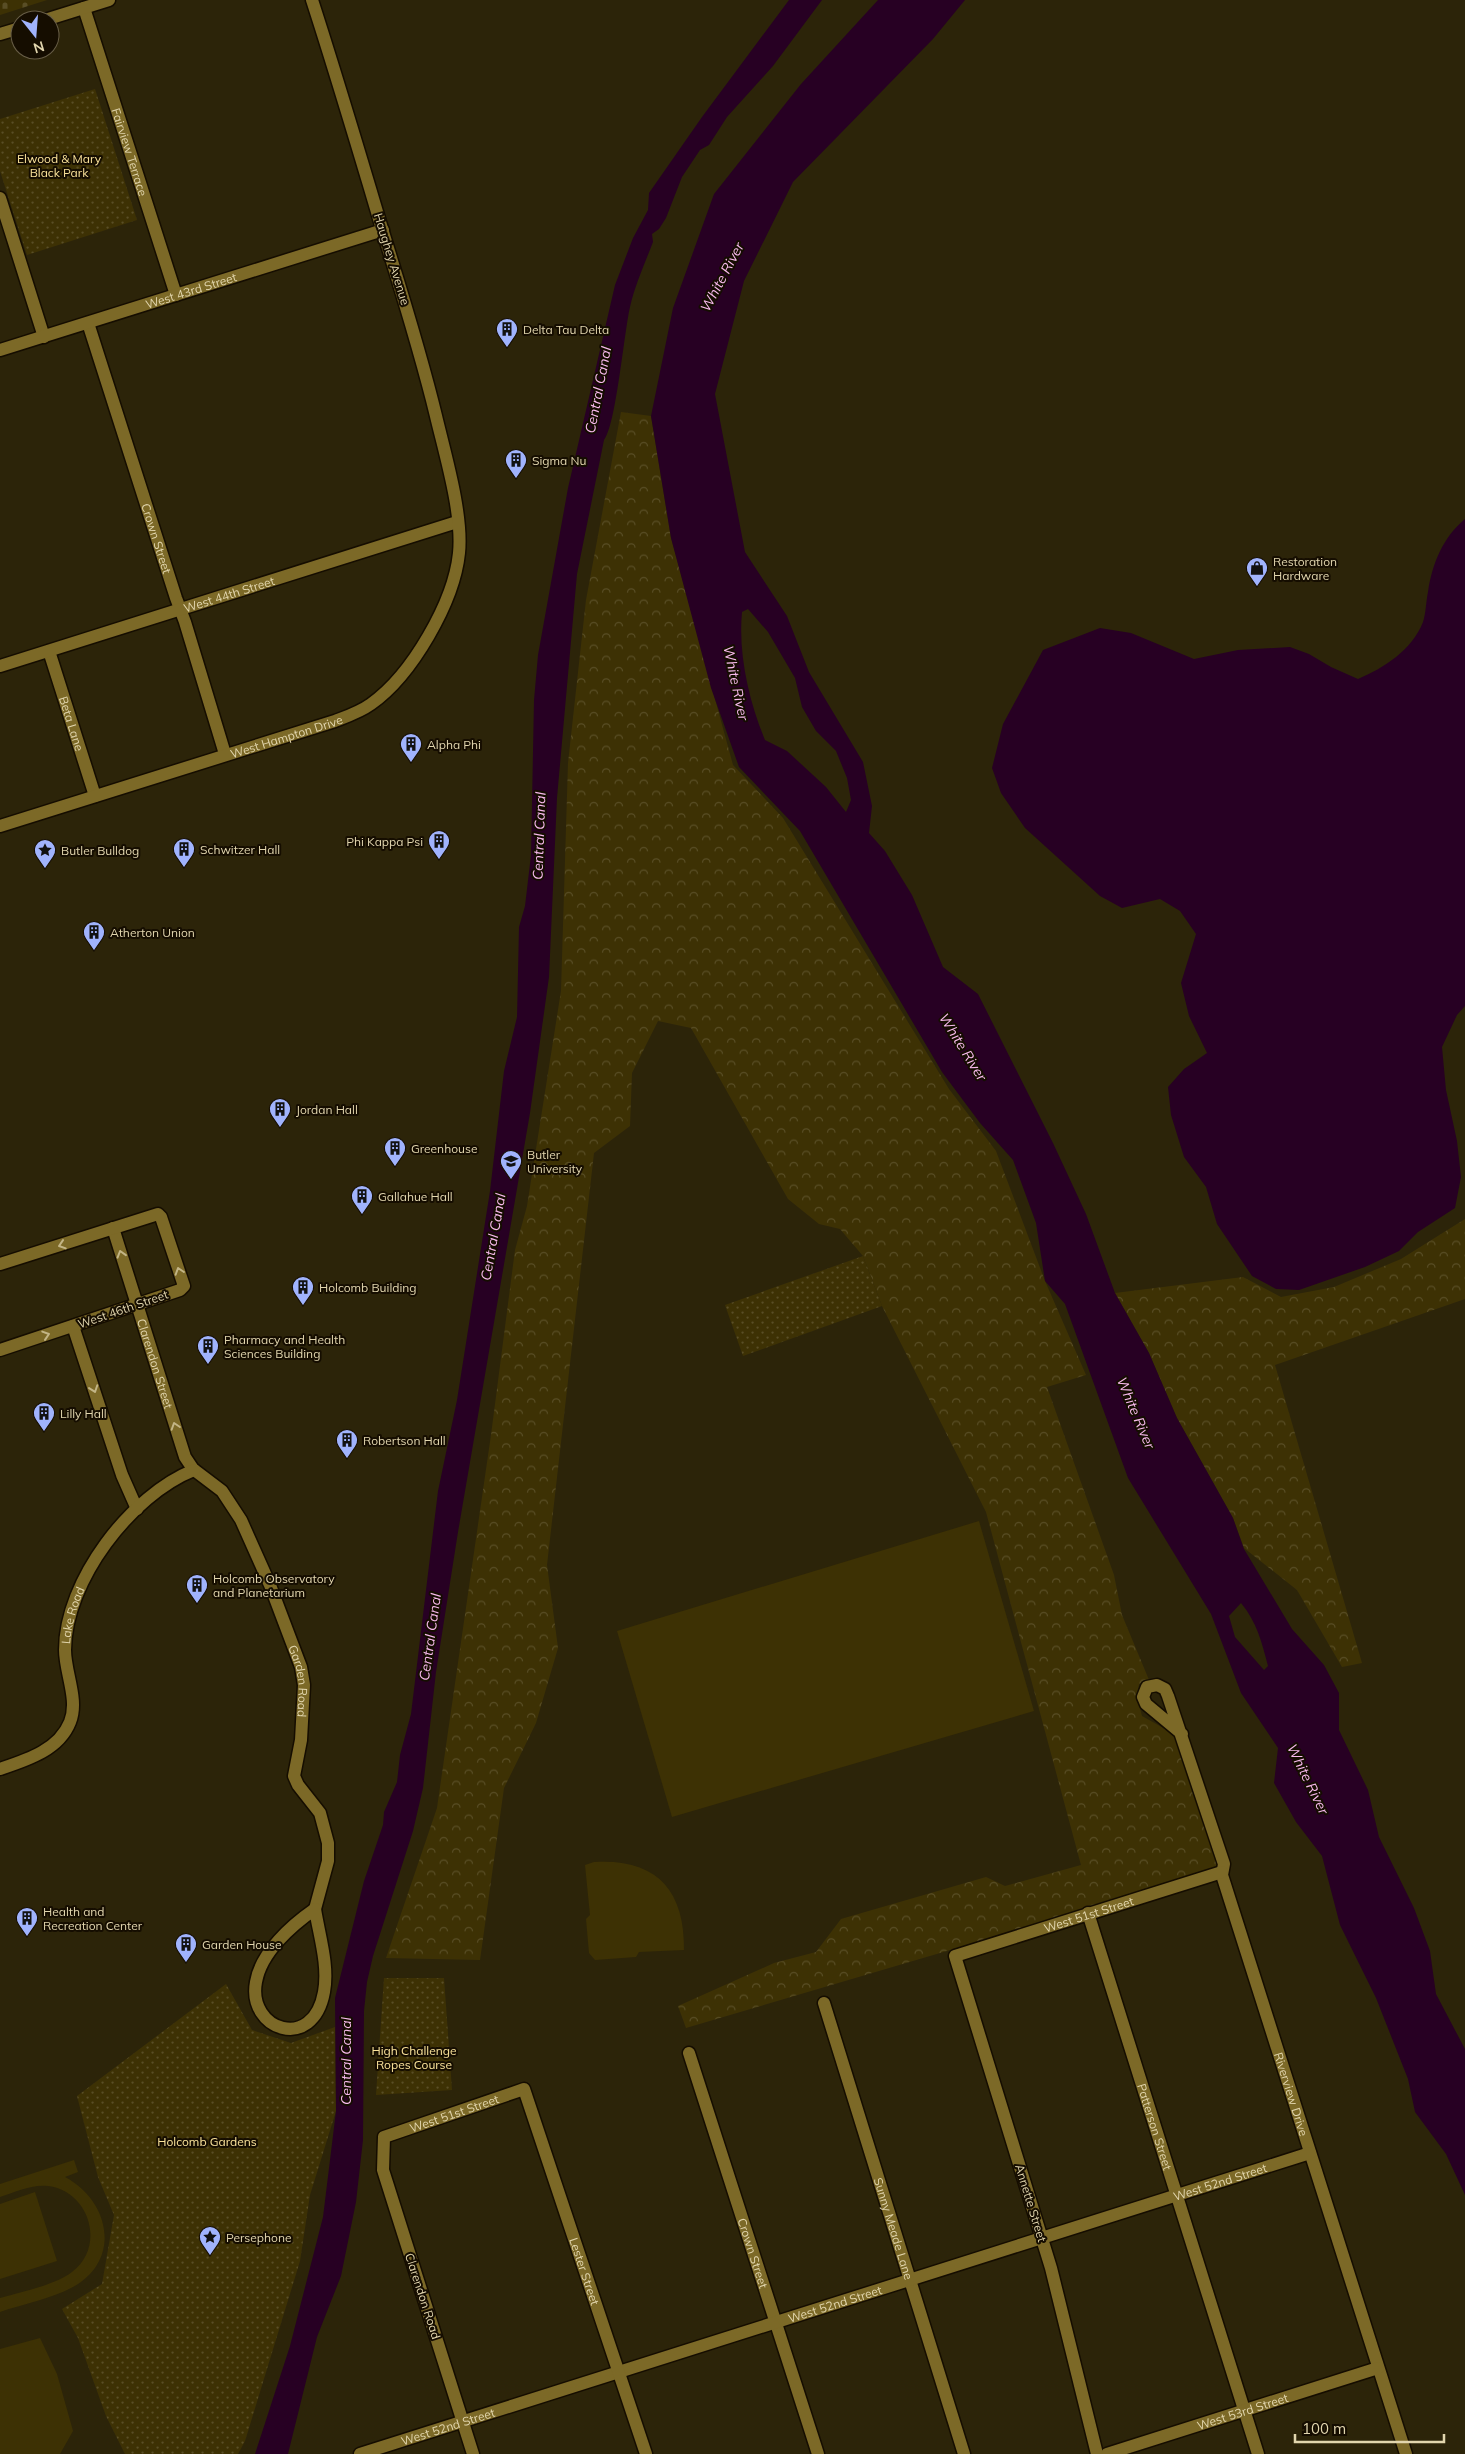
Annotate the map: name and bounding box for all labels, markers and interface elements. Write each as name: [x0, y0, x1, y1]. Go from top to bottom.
north arrow: [10, 10, 60, 60]
text: N: [31, 37, 46, 58]
street label: Fairview Terrace: [109, 106, 151, 198]
park label: Elwood & Mary Black Park: [17, 151, 102, 180]
street label: Haughey Avenue: [371, 211, 413, 307]
water label: White River: [696, 238, 748, 315]
street label: West 43rd Street: [143, 269, 238, 312]
building icon: Delta Tau Delta: [495, 317, 519, 348]
place label: Delta Tau Delta: [523, 322, 609, 337]
water label: Central Canal: [581, 344, 615, 435]
building icon: Sigma Nu: [504, 448, 528, 479]
place label: Sigma Nu: [532, 453, 586, 468]
street label: Crown Street: [139, 501, 175, 575]
place label: Restoration Hardware: [1273, 554, 1337, 583]
shop icon: Restoration Hardware: [1245, 556, 1269, 587]
street label: West 44th Street: [182, 573, 276, 615]
water label: White River: [719, 644, 753, 723]
street label: Beta Lane: [56, 694, 88, 753]
street label: West Hampton Drive: [228, 711, 345, 761]
building icon: Alpha Phi: [399, 732, 423, 763]
place label: Alpha Phi: [427, 737, 481, 752]
water label: Central Canal: [528, 791, 550, 880]
building icon: Phi Kappa Psi: [427, 829, 451, 860]
place label: Phi Kappa Psi: [346, 834, 423, 849]
building icon: Schwitzer Hall: [172, 837, 196, 868]
place icon: Butler Bulldog: [33, 838, 57, 869]
place label: Schwitzer Hall: [200, 842, 280, 857]
place label: Butler Bulldog: [61, 843, 139, 858]
building icon: Atherton Union: [82, 920, 106, 951]
place label: Atherton Union: [110, 925, 195, 940]
water label: White River: [935, 1010, 991, 1085]
building icon: Jordan Hall: [268, 1097, 292, 1128]
place label: Jordan Hall: [296, 1102, 358, 1117]
building icon: Greenhouse: [383, 1136, 407, 1167]
place label: Greenhouse: [411, 1141, 477, 1156]
place label: Butler University: [527, 1147, 583, 1176]
school or university icon: Butler University: [499, 1149, 523, 1180]
building icon: Gallahue Hall: [350, 1184, 374, 1215]
place label: Gallahue Hall: [378, 1189, 453, 1204]
water label: Central Canal: [477, 1192, 510, 1282]
one-way arrow: [58, 1239, 66, 1249]
one-way arrow: [117, 1251, 127, 1259]
one-way arrow: [175, 1267, 185, 1275]
building icon: Holcomb Building: [291, 1275, 315, 1306]
place label: Holcomb Building: [319, 1280, 417, 1295]
street label: West 46th Street: [76, 1287, 170, 1331]
street label: Clarendon Street: [134, 1317, 177, 1410]
one-way arrow: [42, 1330, 50, 1340]
place label: Pharmacy and Health Sciences Building: [224, 1332, 345, 1361]
building icon: Pharmacy and Health Sciences Building: [196, 1334, 220, 1365]
water label: White River: [1113, 1374, 1160, 1452]
one-way arrow: [88, 1384, 98, 1392]
building icon: Lilly Hall: [32, 1401, 56, 1432]
place label: Lilly Hall: [60, 1406, 107, 1421]
one-way arrow: [171, 1422, 181, 1431]
building icon: Robertson Hall: [335, 1428, 359, 1459]
place label: Robertson Hall: [363, 1433, 446, 1448]
place label: Holcomb Observatory and Planetarium: [213, 1571, 335, 1600]
building icon: Holcomb Observatory and Planetarium: [185, 1573, 209, 1604]
street label: Lake Road: [58, 1584, 87, 1644]
water label: Central Canal: [415, 1592, 445, 1682]
street label: Garden Road: [286, 1643, 312, 1718]
water label: White River: [1283, 1741, 1333, 1818]
street label: West 51st Street: [1042, 1893, 1135, 1935]
place label: Health and Recreation Center: [43, 1904, 143, 1933]
building icon: Health and Recreation Center: [15, 1906, 39, 1937]
building icon: Garden House: [174, 1932, 198, 1963]
place label: Garden House: [202, 1937, 282, 1952]
water label: Central Canal: [337, 2016, 355, 2105]
park label: High Challenge Ropes Course: [372, 2043, 456, 2072]
street label: Riverview Drive: [1271, 2050, 1312, 2138]
street label: Patterson Street: [1135, 2082, 1176, 2172]
street label: West 51st Street: [408, 2091, 501, 2135]
park label: Holcomb Gardens: [157, 2134, 257, 2149]
street label: West 52nd Street: [1171, 2160, 1269, 2203]
street label: Annette Street: [1012, 2162, 1050, 2244]
street label: Sunny Meade Lane: [871, 2175, 917, 2281]
street label: Crown Street: [735, 2216, 772, 2290]
place icon: Persephone: [198, 2225, 222, 2256]
place label: Persephone: [226, 2230, 292, 2245]
street label: Lester Street: [567, 2235, 603, 2307]
street label: Clarendon Road: [402, 2251, 444, 2341]
street label: West 52nd Street: [786, 2282, 883, 2325]
street label: West 53rd Street: [1195, 2390, 1290, 2433]
street label: West 52nd Street: [399, 2404, 496, 2448]
scale bar: [1295, 2412, 1444, 2444]
text: 100 m: [1302, 2419, 1346, 2438]

